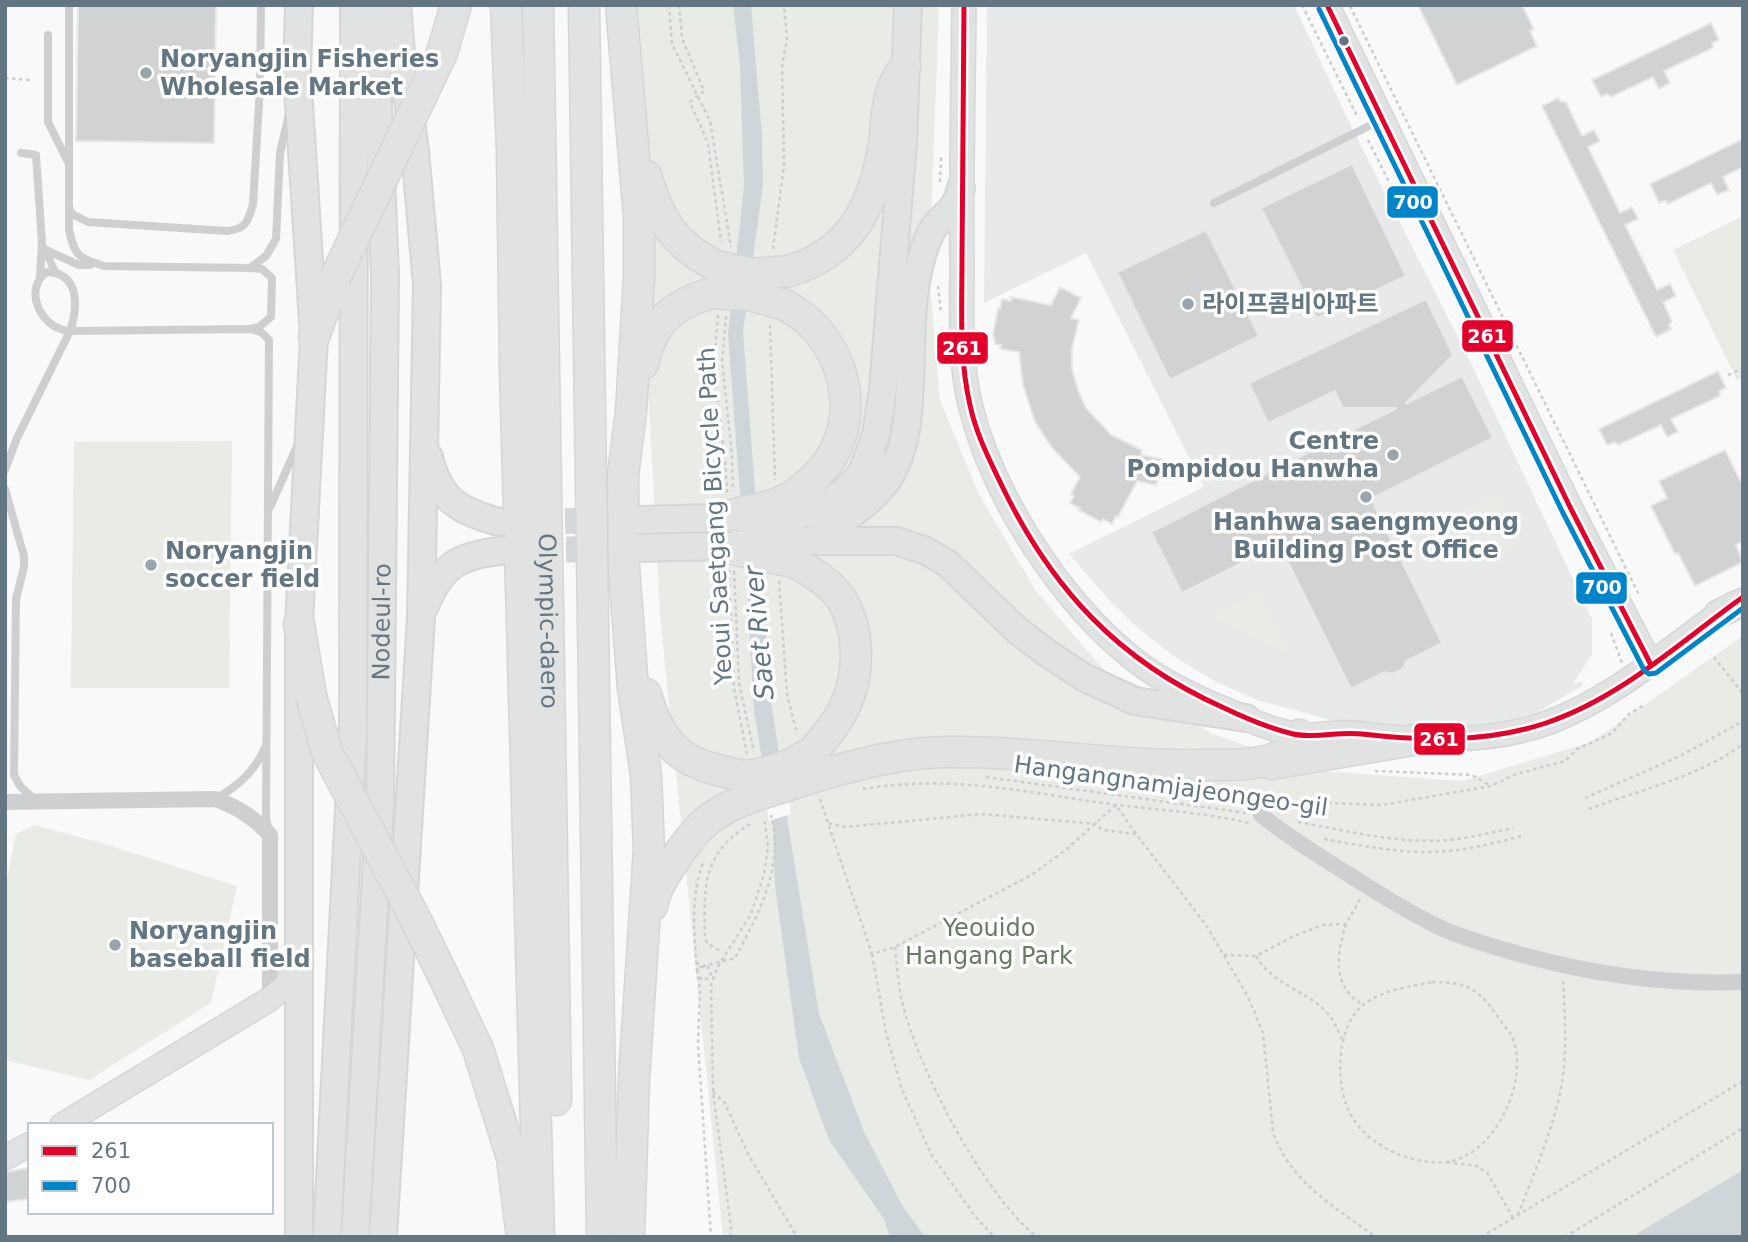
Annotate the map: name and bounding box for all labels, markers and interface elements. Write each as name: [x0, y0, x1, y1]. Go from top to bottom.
unlabelled marker: [1337, 34, 1351, 48]
place label: Noryangjin Fisheries Wholesale Market: [160, 45, 439, 101]
marker: Noryangjin Fisheries Wholesale Market: [138, 65, 154, 81]
line badge: 700: [1386, 185, 1439, 219]
text: 700: [1393, 191, 1433, 213]
place label: 라이프콤비아파트: [1202, 290, 1379, 318]
marker: 라이프콤비아파트: [1180, 296, 1196, 312]
line badge: 261: [1461, 319, 1514, 353]
text: 261: [1467, 325, 1507, 347]
line badge: 261: [936, 331, 989, 365]
text: 261: [942, 337, 982, 359]
street label: Yeoui Saetgang Bicycle Path: [692, 346, 738, 687]
place label: Centre Pompidou Hanwha: [1127, 427, 1379, 483]
marker: Centre Pompidou Hanwha: [1385, 447, 1401, 463]
marker: Hanhwa saengmyeong Building Post Office: [1358, 489, 1374, 505]
place label: Hanhwa saengmyeong Building Post Office: [1213, 508, 1519, 564]
street label: Olympic-daero: [533, 533, 564, 709]
place label: Noryangjin soccer field: [165, 537, 320, 593]
marker: Noryangjin soccer field: [143, 557, 159, 573]
street label: Nodeul-ro: [367, 563, 396, 680]
water label: Saet River: [738, 563, 780, 701]
line badge: 700: [1575, 571, 1628, 605]
text: 700: [1582, 576, 1622, 598]
line badge: 261: [1413, 722, 1466, 756]
text: 261: [1419, 728, 1459, 750]
street label: Hangangnamjajeongeo-gil: [1012, 750, 1330, 822]
park label: Yeouido Hangang Park: [905, 914, 1073, 970]
place label: Noryangjin baseball field: [129, 917, 311, 973]
marker: Noryangjin baseball field: [107, 937, 123, 953]
legend: [28, 1123, 273, 1214]
text: 261: [91, 1139, 131, 1163]
text: 700: [91, 1174, 131, 1198]

